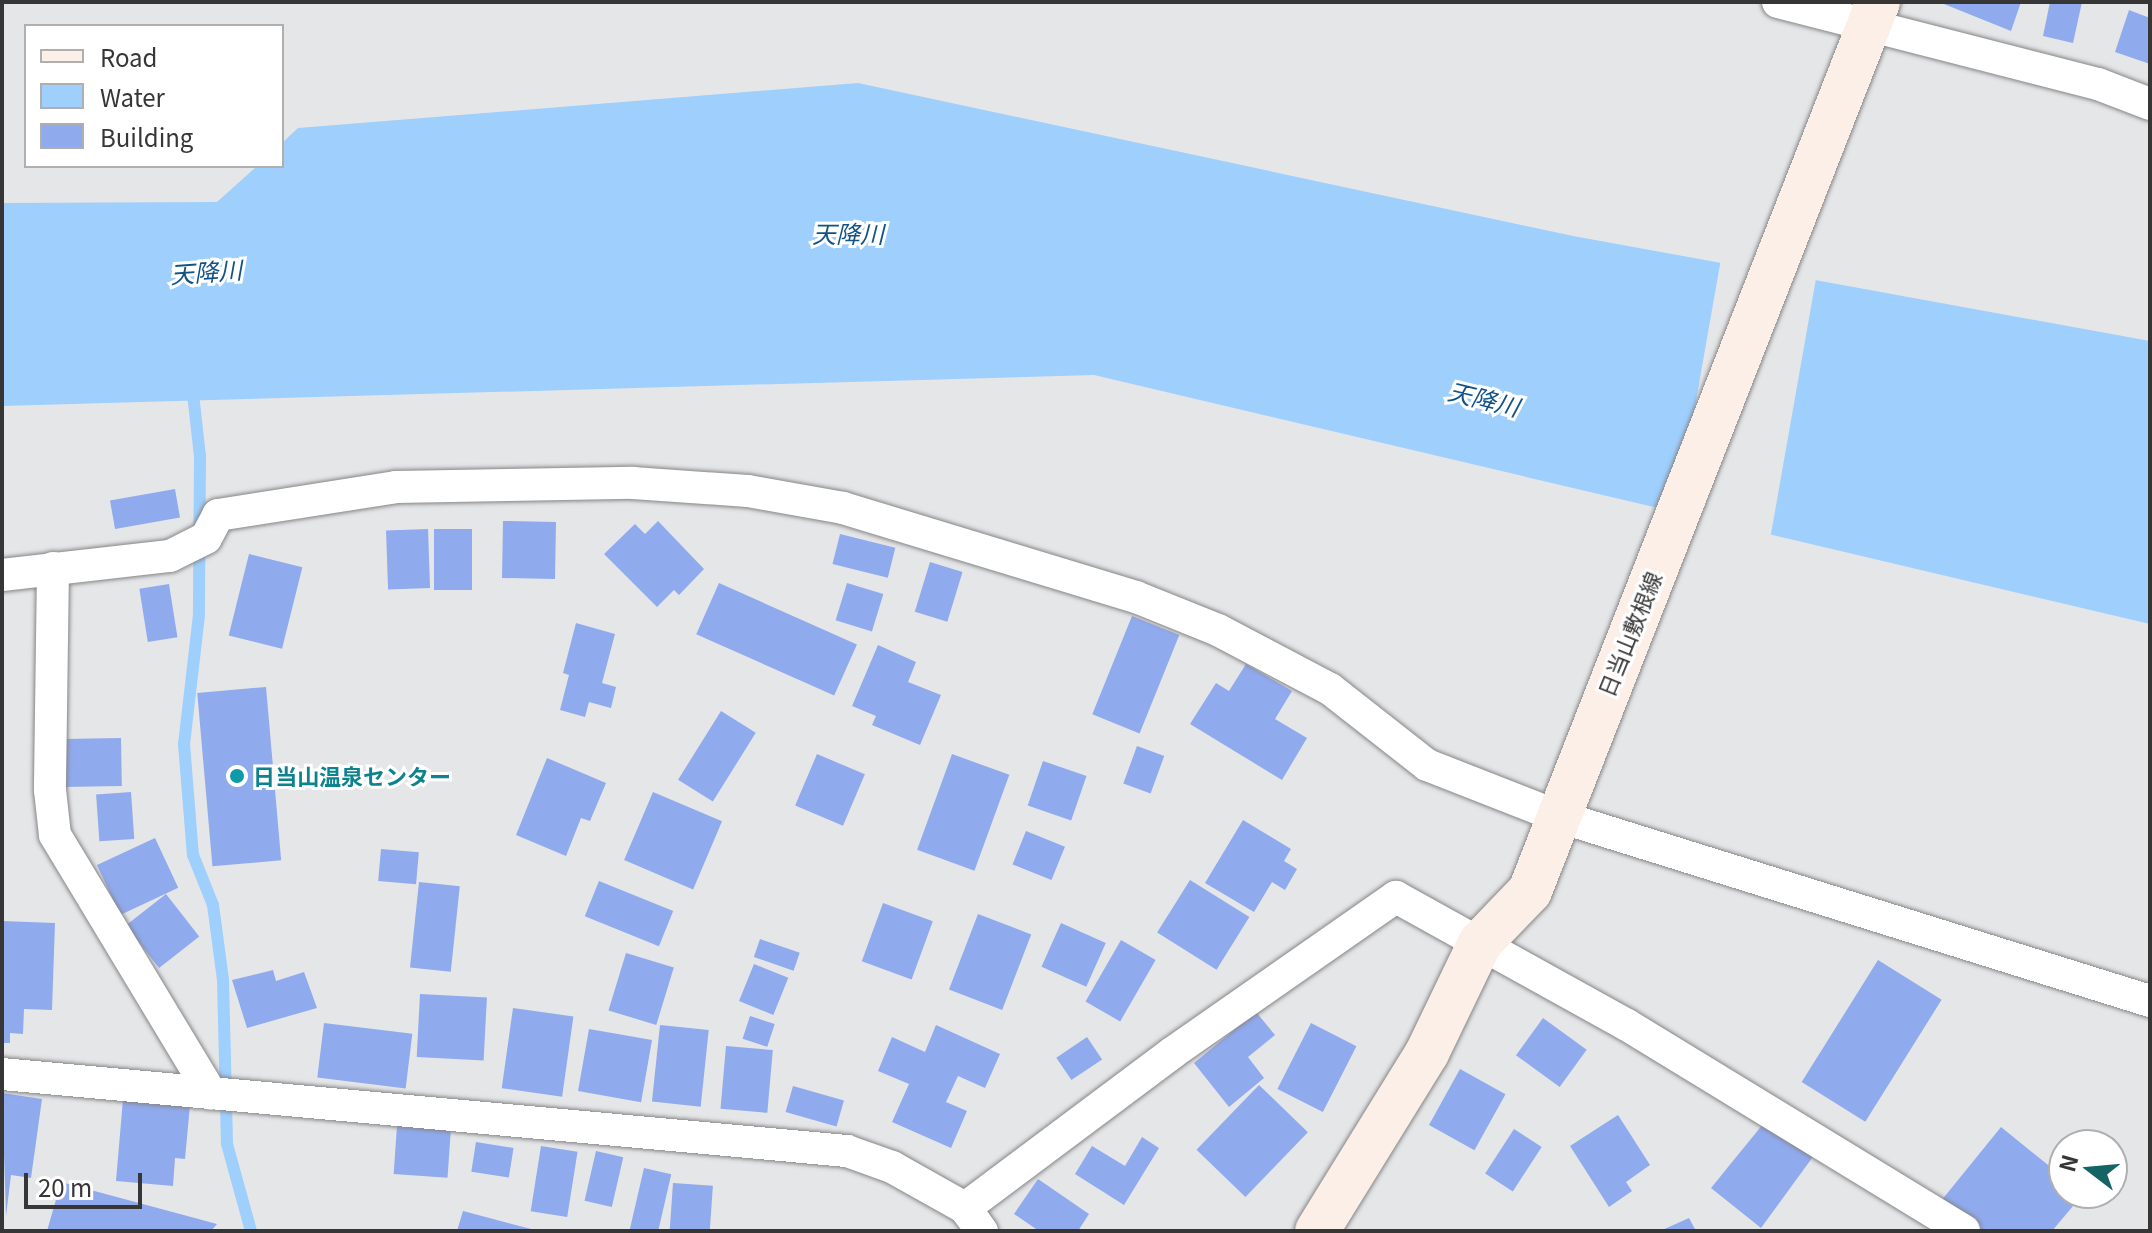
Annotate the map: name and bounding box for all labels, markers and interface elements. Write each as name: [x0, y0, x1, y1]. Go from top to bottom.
legend: [24, 24, 284, 168]
text: Road: [100, 39, 157, 74]
text: Water: [100, 79, 165, 114]
text: Building: [100, 119, 193, 154]
water label: 天降川: [812, 219, 884, 247]
water label: 天降川: [169, 254, 243, 288]
water label: 天降川: [1446, 375, 1522, 421]
street label: 日当山敷根線: [1592, 568, 1666, 700]
place label: 日当山温泉センター: [253, 763, 451, 789]
marker: 日当山温泉センター: [228, 767, 246, 785]
north arrow: [2048, 1129, 2128, 1209]
text: N: [2049, 1151, 2085, 1175]
scale bar: [28, 1157, 146, 1207]
text: 20 m: [38, 1169, 92, 1204]

